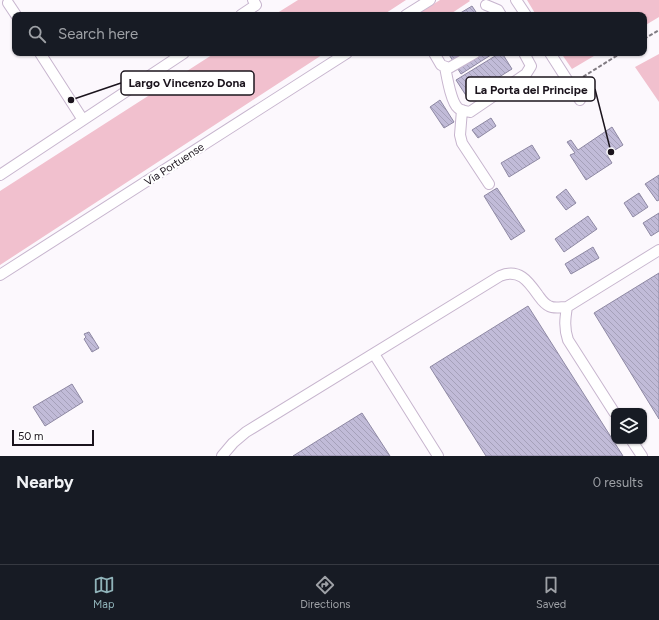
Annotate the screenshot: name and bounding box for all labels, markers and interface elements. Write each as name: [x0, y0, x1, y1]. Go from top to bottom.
search box: [12, 12, 647, 56]
icon: search: [26, 23, 48, 45]
text: Search here: [58, 25, 138, 43]
callout: Largo Vincenzo Dona: [121, 71, 254, 95]
text: Largo Vincenzo Dona: [128, 76, 246, 90]
callout: La Porta del Principe: [466, 77, 595, 101]
text: La Porta del Principe: [474, 83, 588, 97]
street label: Via Portuense: [142, 140, 207, 189]
map controls: [611, 408, 647, 444]
button: layers: [611, 408, 647, 444]
scale bar: [12, 428, 94, 447]
text: 50 m: [18, 430, 43, 443]
text: Nearby: [16, 472, 74, 492]
text: 0 results: [593, 475, 643, 490]
tab: Map: [93, 574, 115, 611]
tab: Directions: [300, 574, 350, 611]
tab: Saved: [536, 574, 566, 611]

